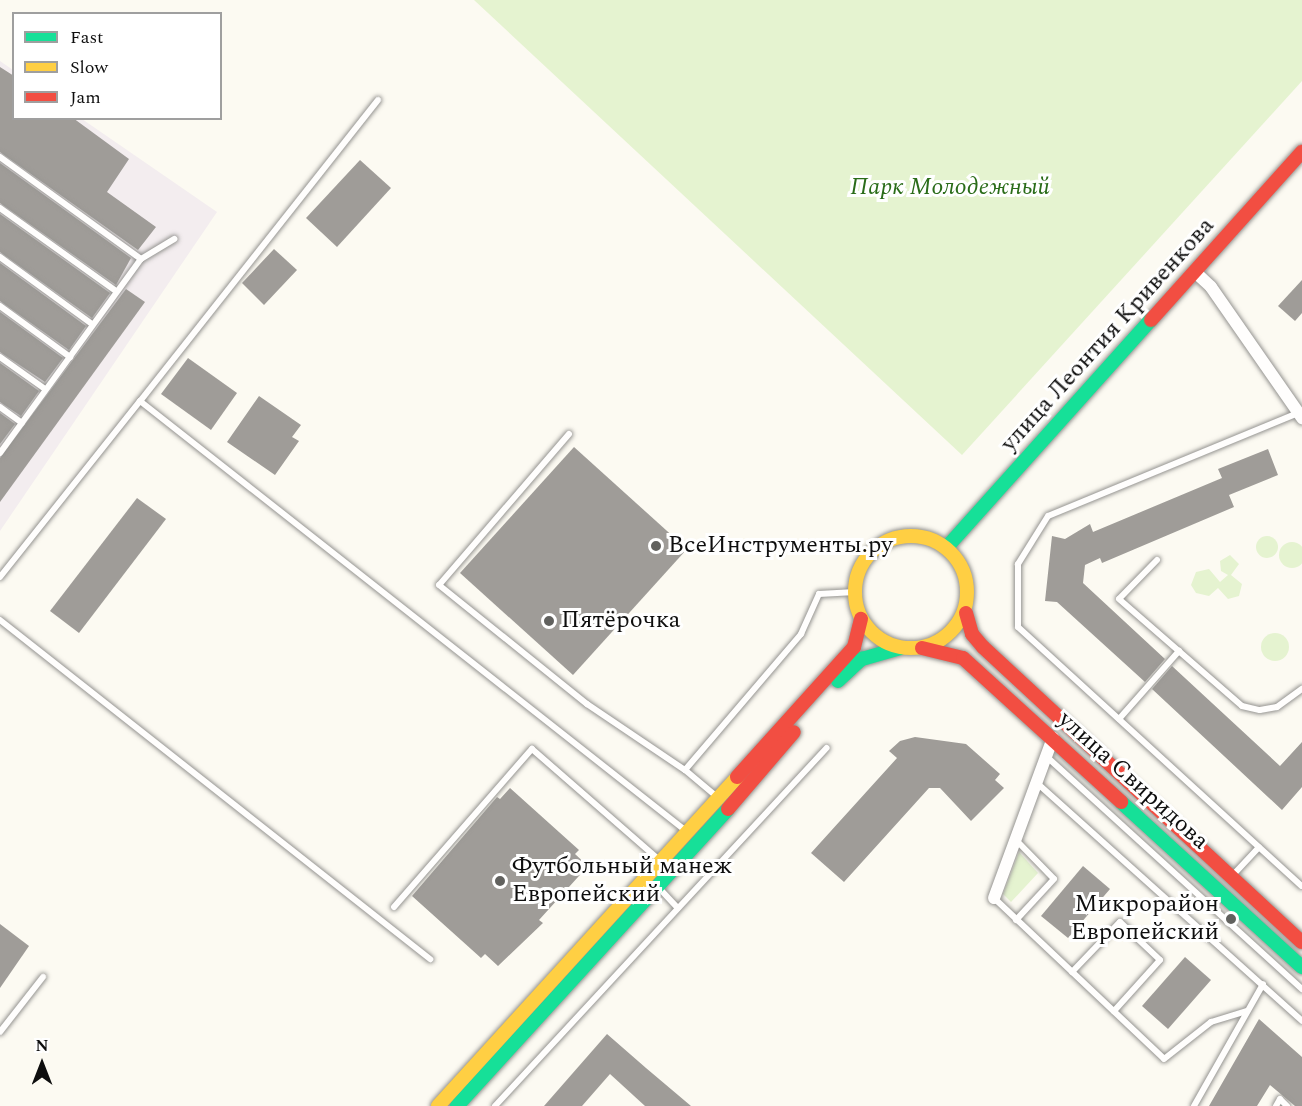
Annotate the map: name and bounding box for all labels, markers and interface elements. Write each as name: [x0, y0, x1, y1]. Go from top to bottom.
legend: [12, 12, 222, 120]
text: Fast: [70, 24, 103, 51]
text: Slow: [70, 54, 108, 81]
text: Jam: [70, 84, 101, 111]
park label: Парк Молодежный: [850, 174, 1050, 202]
street label: улица Леонтия Кривенкова: [995, 212, 1221, 458]
place label: ВсеИнструменты.ру: [668, 532, 893, 560]
marker: ВсеИнструменты.ру: [649, 539, 663, 553]
place label: Пятёрочка: [561, 607, 680, 635]
marker: Пятёрочка: [542, 614, 556, 628]
street label: улица Свиридова: [1052, 706, 1214, 856]
place label: Футбольный манеж Европейский: [512, 853, 732, 909]
marker: Футбольный манеж Европейский: [493, 874, 507, 888]
place label: Микрорайон Европейский: [1071, 891, 1219, 947]
marker: Микрорайон Европейский: [1224, 912, 1238, 926]
north arrow: [12, 1034, 72, 1094]
text: N: [35, 1034, 49, 1058]

